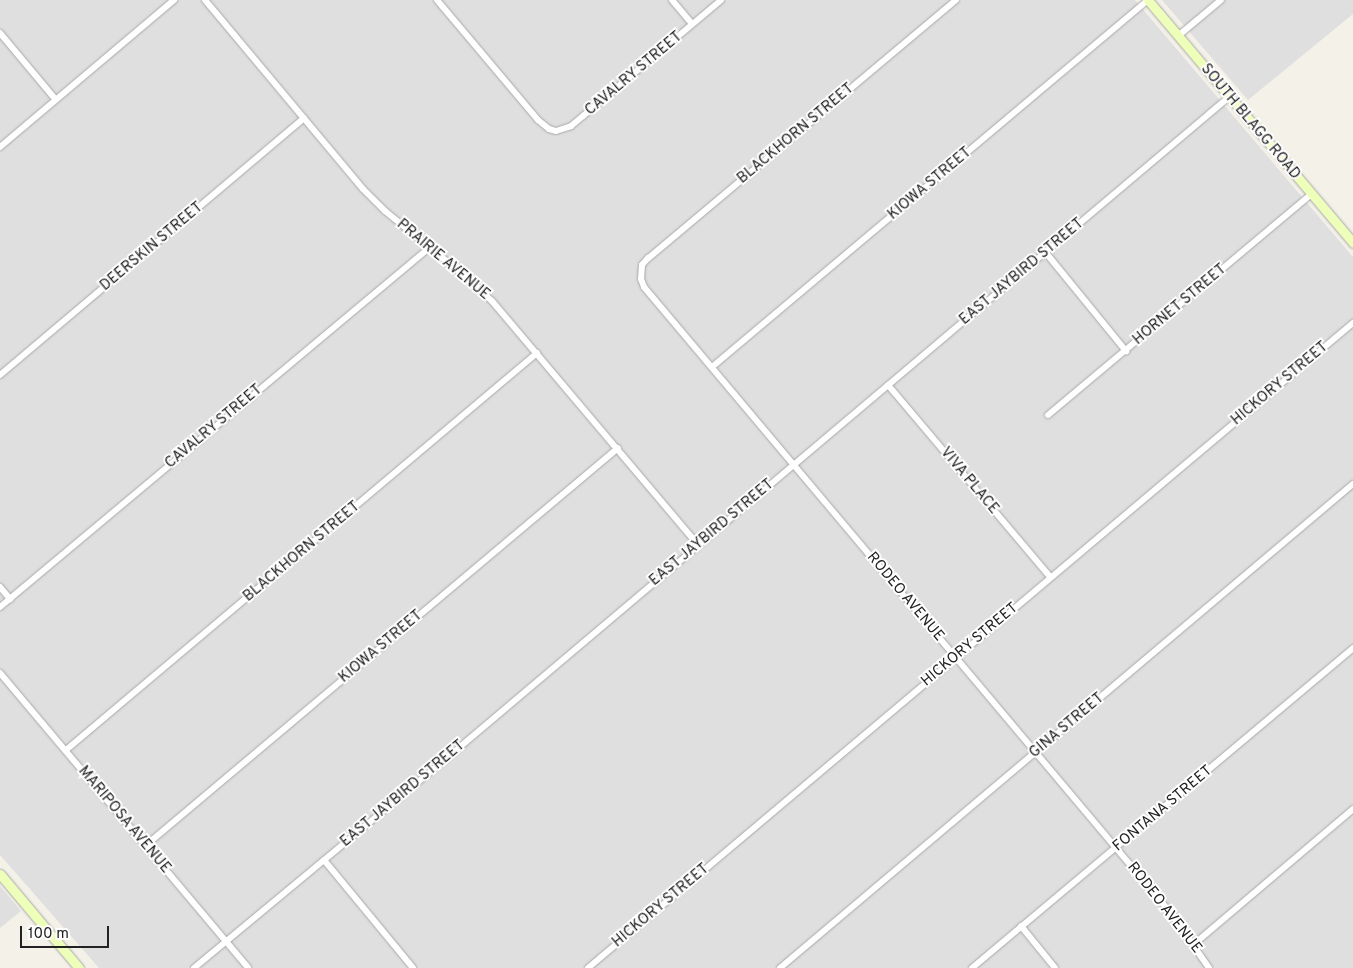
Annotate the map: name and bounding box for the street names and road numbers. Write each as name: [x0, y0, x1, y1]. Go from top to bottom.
street label: CAVALRY STREET: [582, 28, 686, 120]
street label: SOUTH BLAGG ROAD: [1196, 61, 1304, 183]
street label: BLACKHORN STREET: [734, 80, 858, 188]
street label: KIOWA STREET: [884, 144, 976, 224]
street label: DEERSKIN STREET: [97, 199, 207, 295]
street label: EAST JAYBIRD STREET: [956, 215, 1088, 329]
street label: PRAIRIE AVENUE: [392, 216, 494, 304]
street label: HORNET STREET: [1129, 260, 1231, 350]
street label: HICKORY STREET: [1228, 338, 1332, 430]
street label: CAVALRY STREET: [162, 381, 266, 473]
street label: VIVA PLACE: [936, 444, 1002, 518]
street label: EAST JAYBIRD STREET: [646, 476, 778, 590]
street label: BLACKHORN STREET: [240, 498, 364, 606]
street label: RODEO AVENUE: [862, 549, 948, 645]
street label: HICKORY STREET: [918, 599, 1022, 691]
street label: KIOWA STREET: [335, 607, 427, 687]
street label: GINA STREET: [1026, 689, 1108, 763]
street label: EAST JAYBIRD STREET: [337, 737, 469, 851]
street label: MARIPOSA AVENUE: [74, 762, 174, 878]
street label: FONTANA STREET: [1109, 762, 1217, 856]
street label: RODEO AVENUE: [1123, 859, 1205, 957]
street label: HICKORY STREET: [609, 860, 713, 952]

